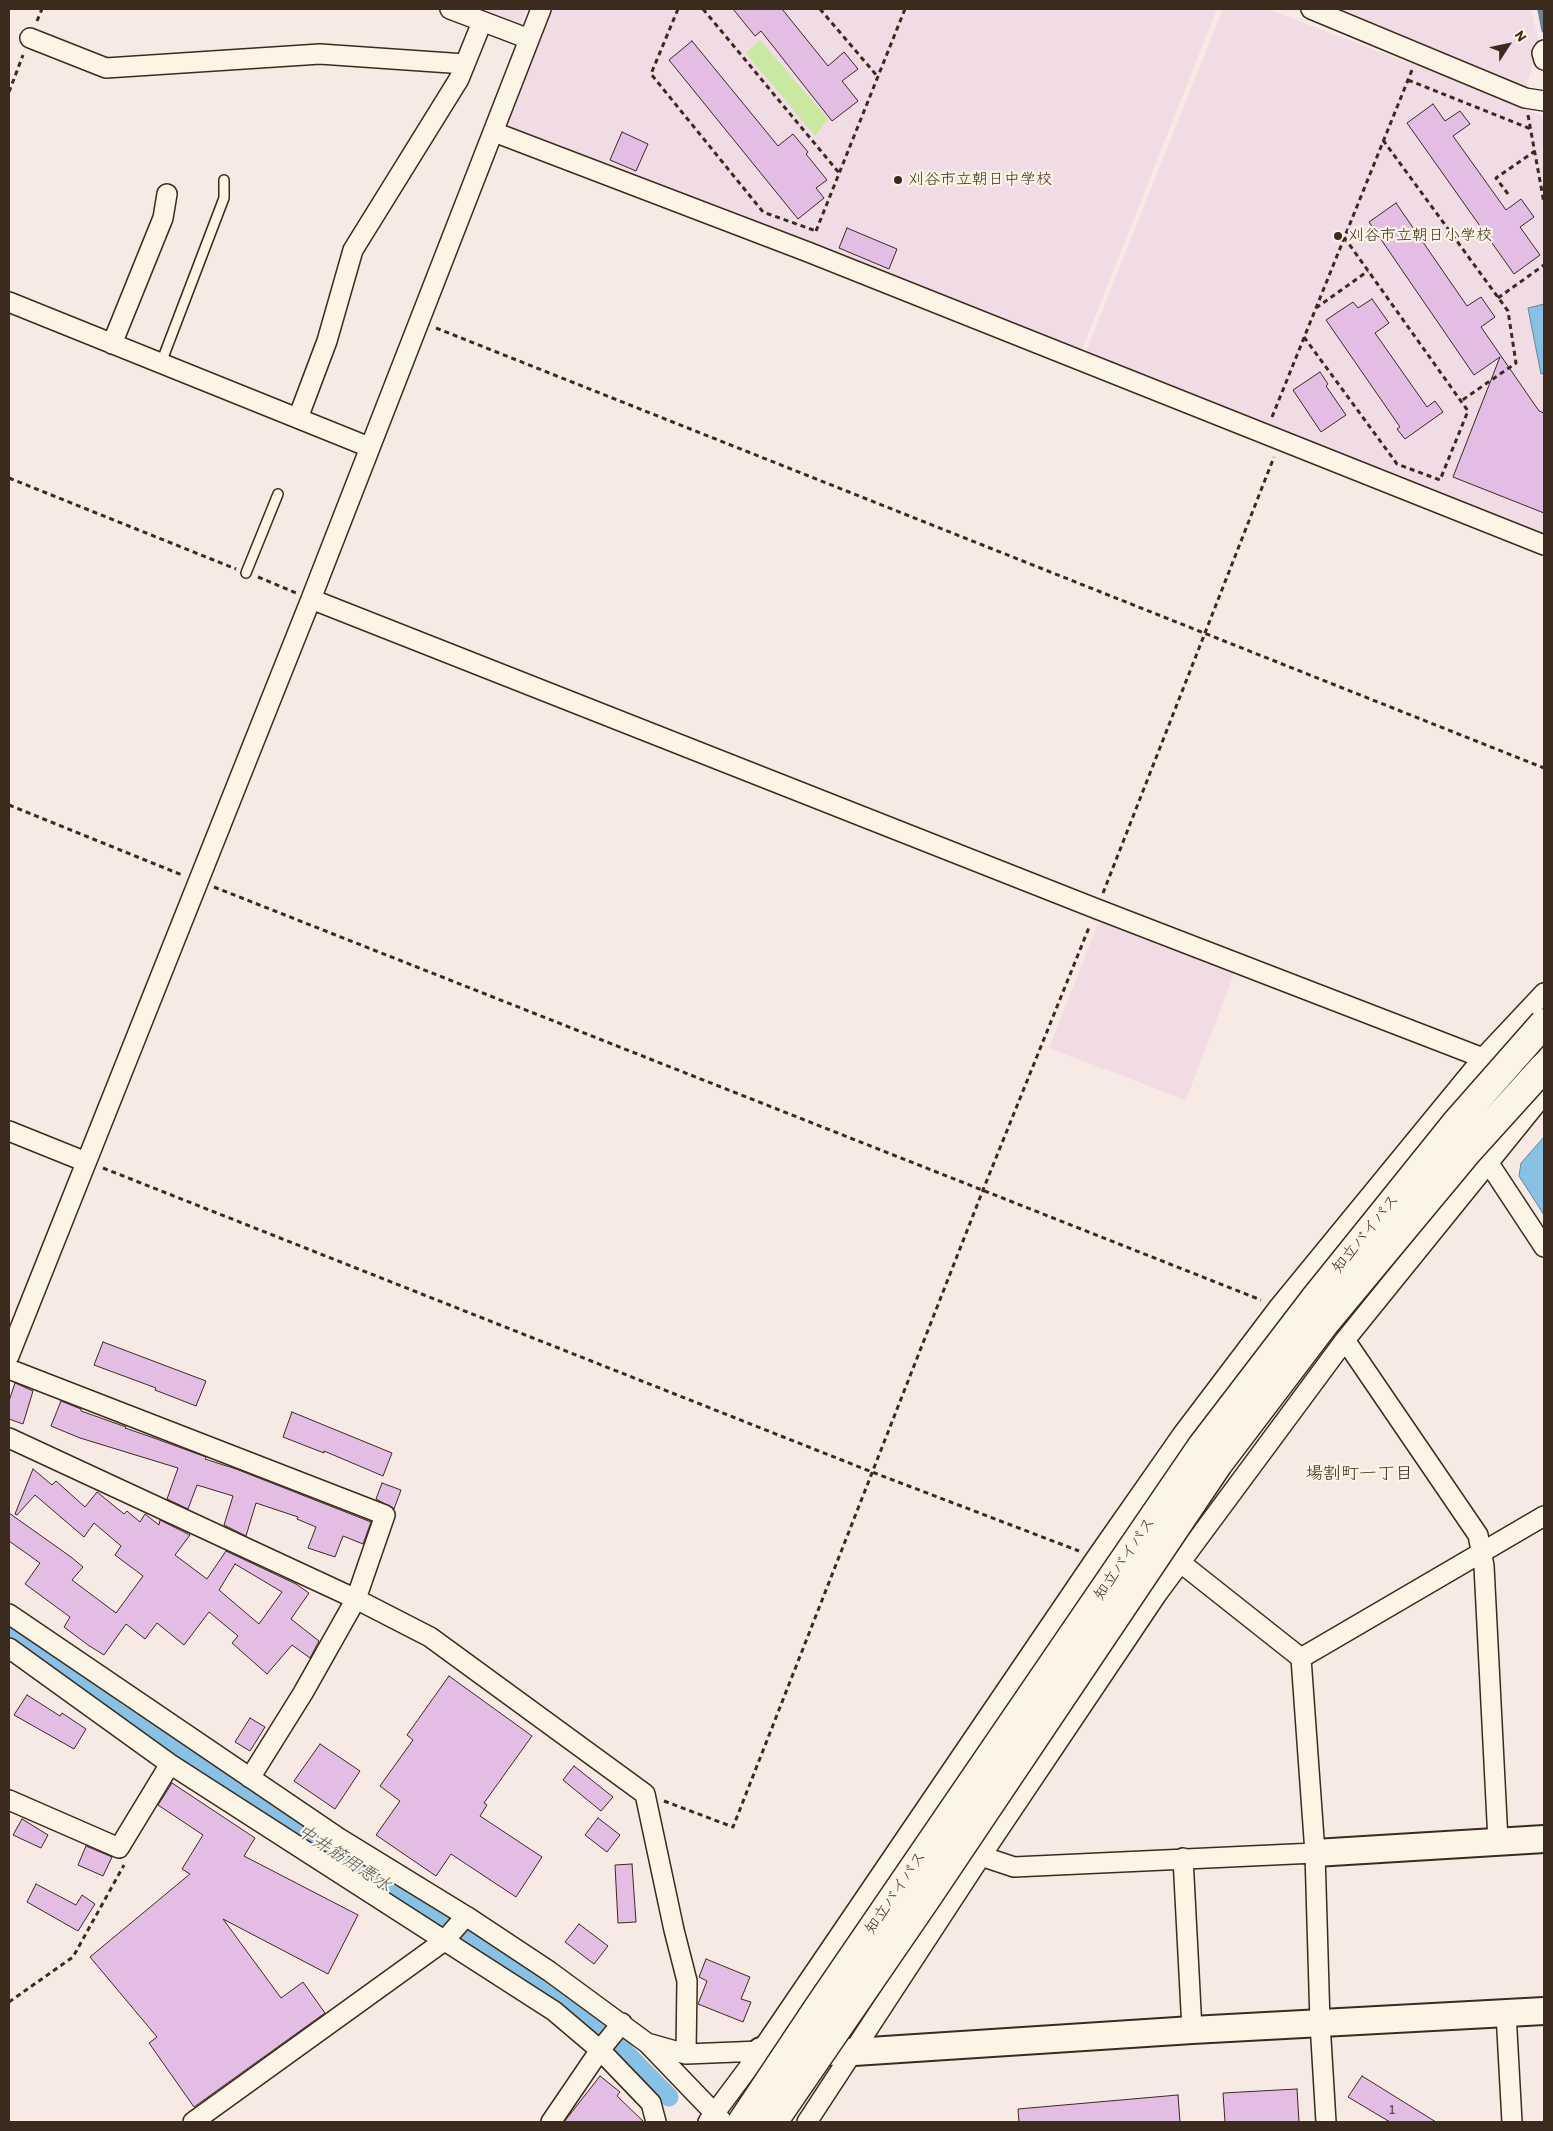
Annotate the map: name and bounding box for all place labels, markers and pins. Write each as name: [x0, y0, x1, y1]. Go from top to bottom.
place label: 刈谷市立朝日中学校: [908, 170, 1052, 190]
marker: 刈谷市立朝日中学校: [892, 174, 904, 186]
place label: 刈谷市立朝日小学校: [1348, 226, 1492, 246]
marker: 刈谷市立朝日小学校: [1332, 230, 1344, 242]

